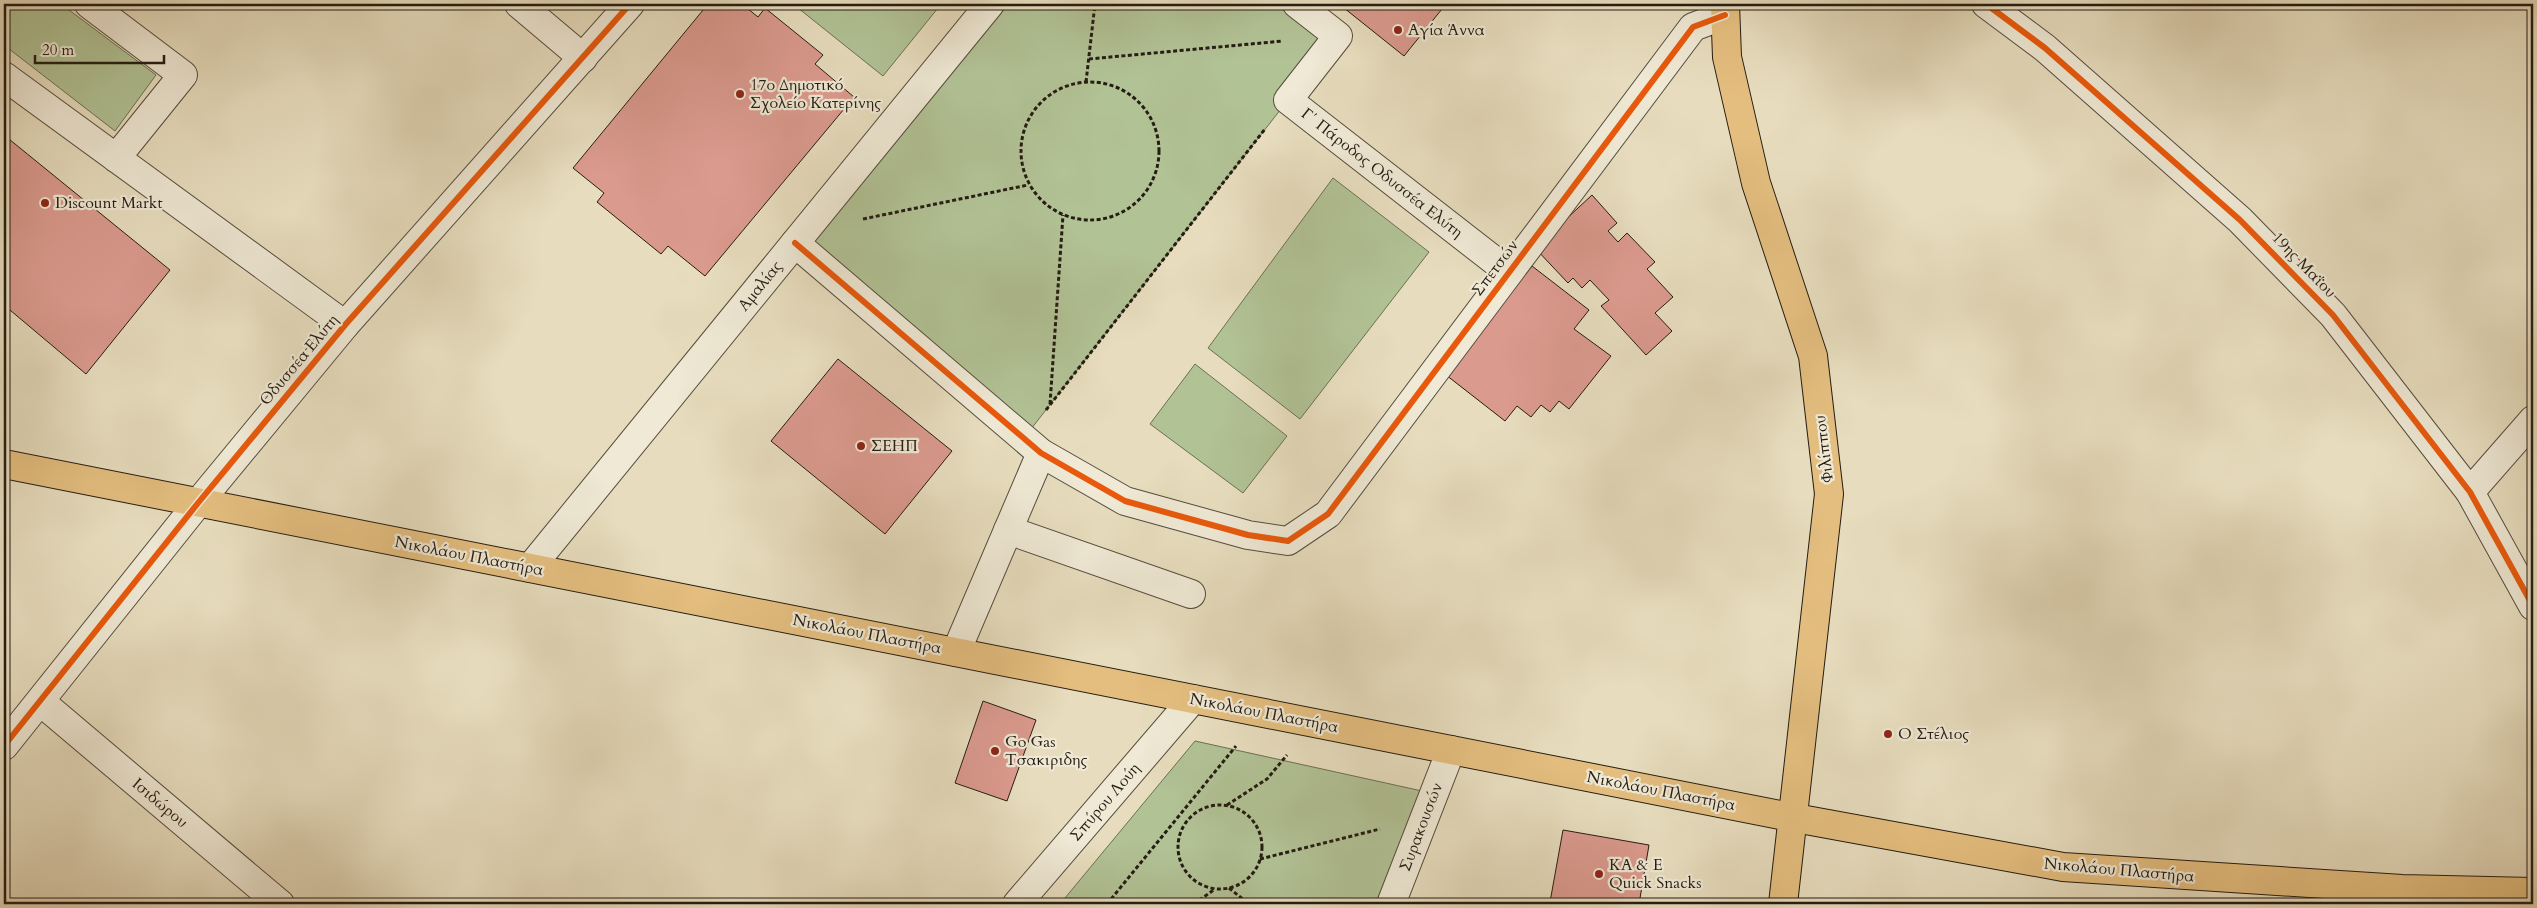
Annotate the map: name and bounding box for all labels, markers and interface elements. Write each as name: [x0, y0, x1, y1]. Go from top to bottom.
place label: Αγία Άννα: [1408, 19, 1485, 41]
marker: Αγία Άννα: [1392, 24, 1404, 36]
scale bar: [35, 32, 164, 64]
text: 20 m: [42, 40, 74, 60]
place label: 17ο Δημοτικό Σχολείο Κατερίνης: [750, 74, 881, 114]
marker: 17ο Δημοτικό Σχολείο Κατερίνης: [734, 88, 746, 100]
street label: Γ΄ Πάροδος Οδυσσέα Ελύτη: [1297, 103, 1467, 243]
place label: Discount Markt: [55, 192, 162, 214]
marker: Discount Markt: [39, 197, 51, 209]
street label: 19ης Μαΐου: [2267, 227, 2341, 303]
street label: Σπετσών: [1467, 235, 1523, 301]
street label: Αμαλίας: [733, 256, 787, 316]
street label: Οδυσσέα Ελύτη: [254, 310, 344, 410]
street label: Φιλίππου: [1809, 414, 1839, 484]
place label: ΣΕΗΠ: [871, 435, 918, 457]
marker: ΣΕΗΠ: [855, 440, 867, 452]
street label: Νικολάου Πλαστήρα: [393, 531, 545, 581]
street label: Νικολάου Πλαστήρα: [791, 609, 943, 659]
street label: Νικολάου Πλαστήρα: [1188, 688, 1340, 738]
place label: Ο Στέλιος: [1898, 723, 1969, 745]
marker: Ο Στέλιος: [1882, 728, 1894, 740]
place label: Go Gas Τσακιριδης: [1005, 731, 1087, 771]
marker: Go Gas Τσακιριδης: [989, 745, 1001, 757]
street label: Σπύρου Λούη: [1065, 758, 1145, 846]
street label: Νικολάου Πλαστήρα: [1585, 766, 1737, 816]
street label: Ισιδώρου: [127, 773, 193, 833]
street label: Συρακουσών: [1394, 780, 1448, 874]
street label: Νικολάου Πλαστήρα: [2043, 852, 2195, 888]
place label: KA & E Quick Snacks: [1609, 854, 1701, 894]
marker: KA & E Quick Snacks: [1593, 868, 1605, 880]

